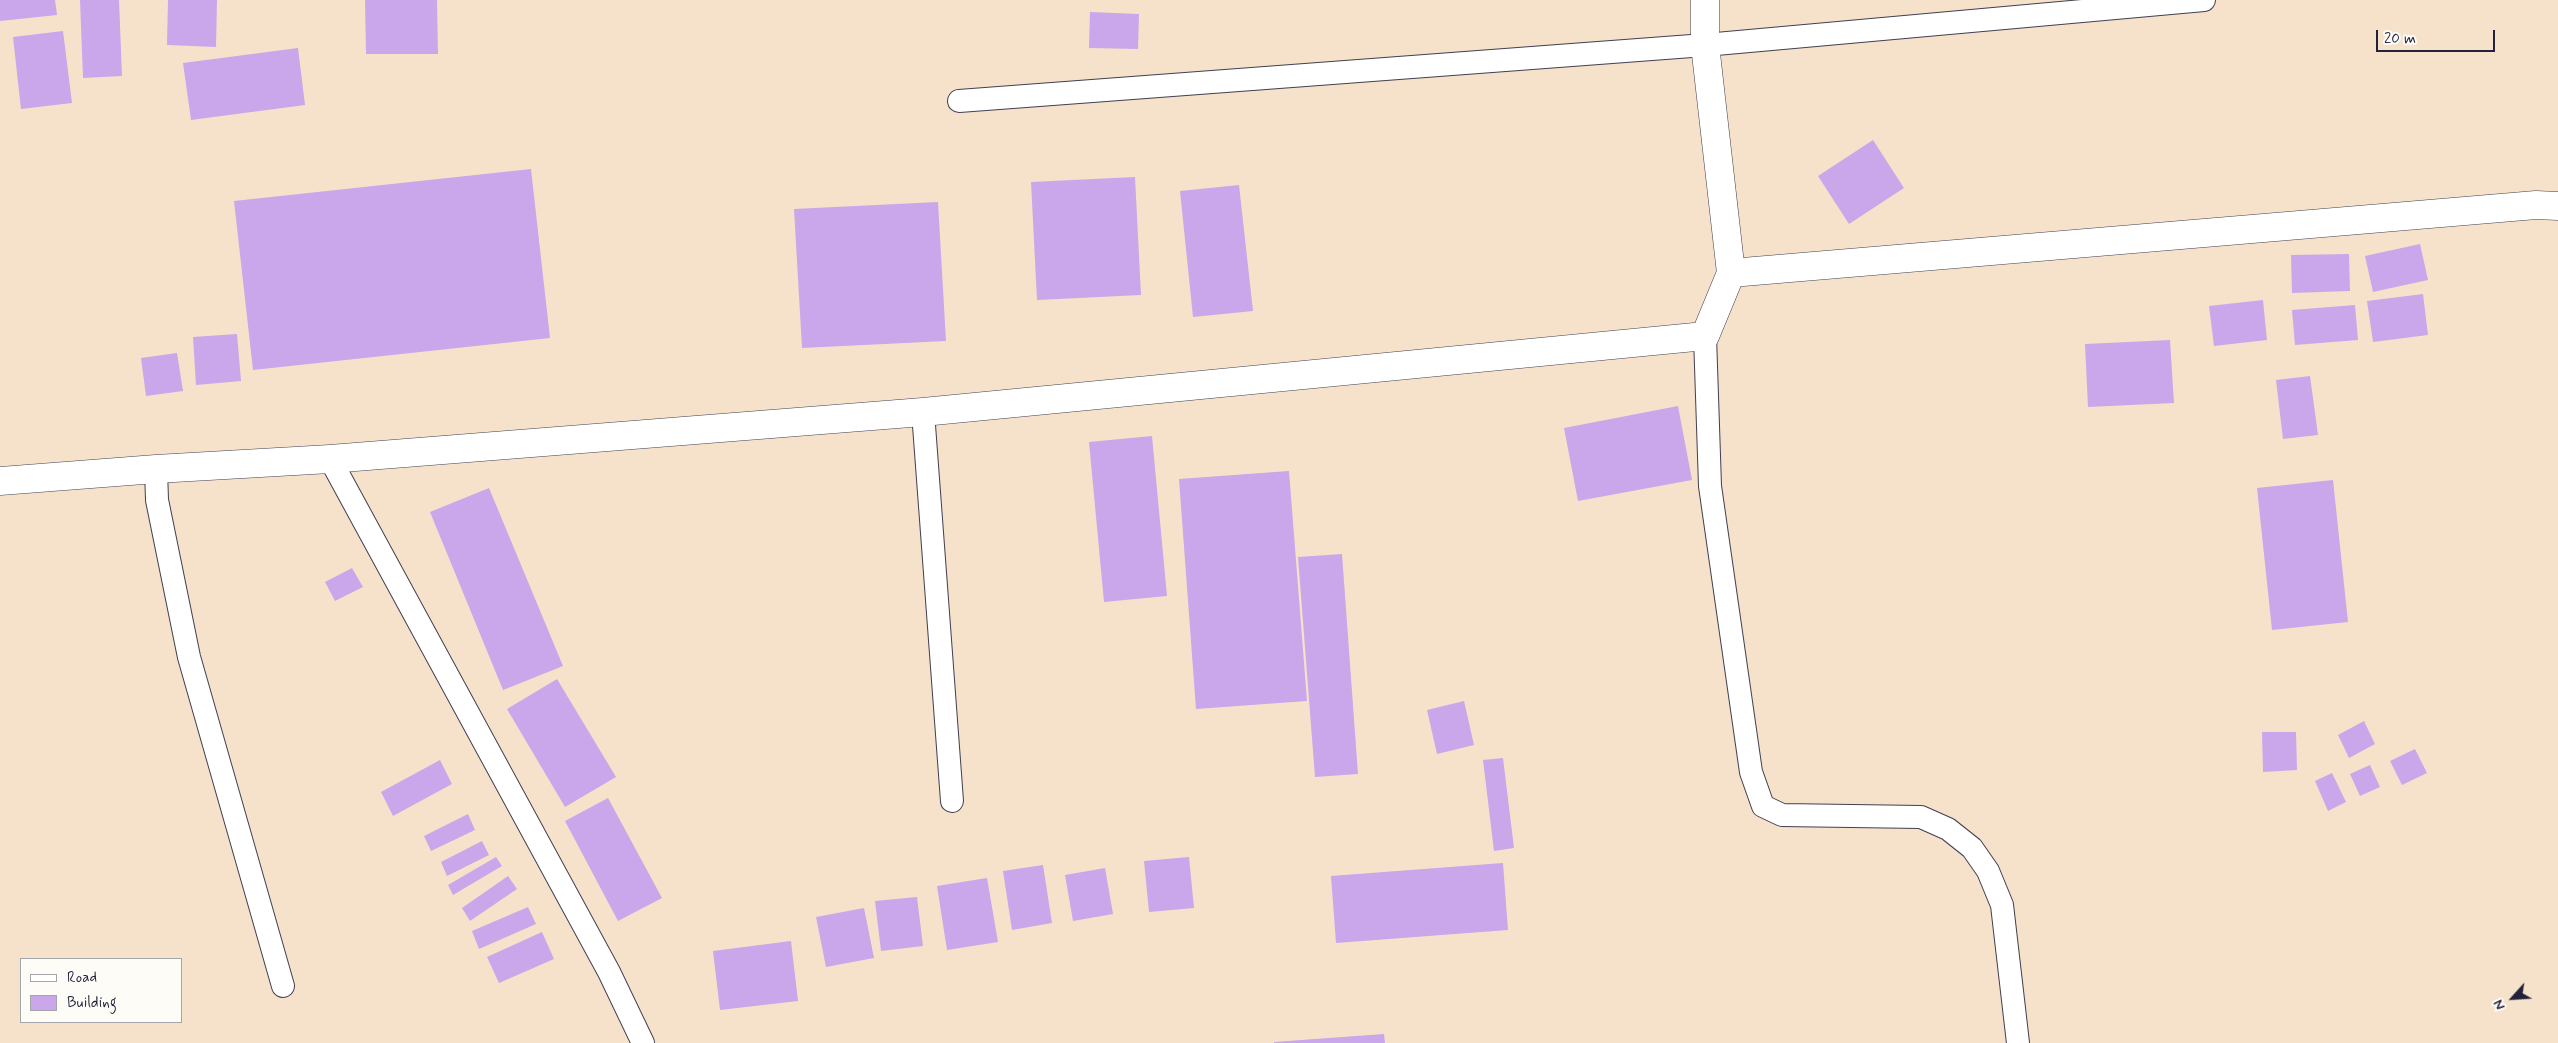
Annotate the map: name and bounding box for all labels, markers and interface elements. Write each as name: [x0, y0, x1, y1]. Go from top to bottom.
scale bar: [2378, 20, 2497, 52]
text: 20 m: [2384, 29, 2416, 49]
legend: [20, 958, 182, 1023]
text: Road: [67, 968, 97, 988]
north arrow: [2488, 973, 2538, 1023]
text: Building: [67, 993, 117, 1013]
text: N: [2489, 996, 2510, 1013]

